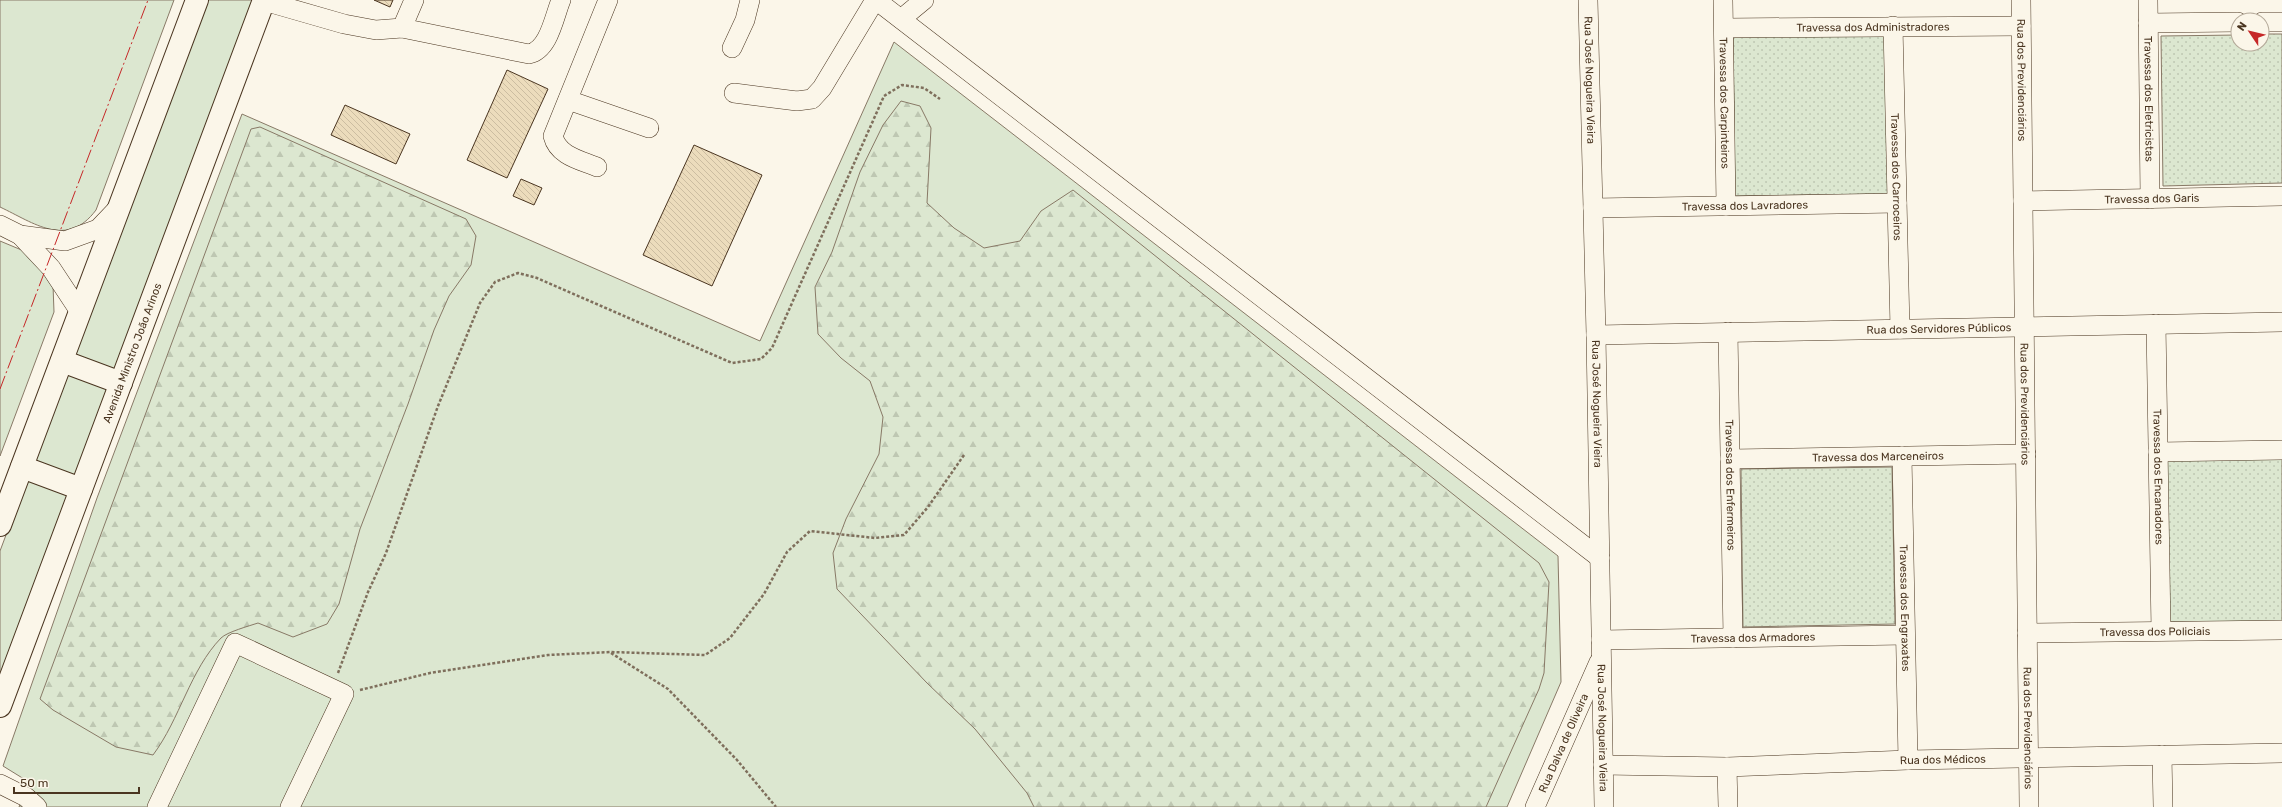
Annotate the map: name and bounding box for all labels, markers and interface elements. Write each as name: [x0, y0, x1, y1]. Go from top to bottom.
north arrow: [2230, 12, 2270, 52]
street label: Rua José Nogueira Vieira: [1582, 16, 1598, 144]
street label: Rua dos Previdenciários: [2015, 19, 2029, 142]
street label: Travessa dos Administradores: [1796, 20, 1950, 34]
text: N: [2235, 20, 2250, 34]
street label: Travessa dos Eletricistas: [2142, 36, 2156, 162]
street label: Travessa dos Carpinteiros: [1717, 37, 1732, 169]
street label: Travessa dos Carroceiros: [1889, 113, 1904, 241]
street label: Travessa dos Garis: [2104, 191, 2200, 206]
street label: Travessa dos Lavradores: [1682, 198, 1808, 213]
street label: Avenida Ministro João Arinos: [100, 281, 164, 425]
street label: Rua dos Servidores Públicos: [1866, 321, 2012, 336]
street label: Rua José Nogueira Vieira: [1590, 340, 1605, 468]
street label: Rua dos Previdenciários: [2018, 343, 2032, 466]
street label: Travessa dos Encanadores: [2151, 409, 2166, 545]
street label: Travessa dos Enfermeiros: [1723, 419, 1738, 551]
street label: Travessa dos Marceneiros: [1812, 449, 1944, 464]
street label: Travessa dos Engraxates: [1897, 544, 1913, 672]
street label: Travessa dos Policiais: [2100, 624, 2211, 639]
street label: Travessa dos Armadores: [1691, 630, 1816, 645]
street label: Rua José Nogueira Vieira: [1595, 664, 1610, 792]
street label: Rua dos Previdenciários: [2021, 667, 2035, 790]
street label: Rua Dalva de Oliveira: [1536, 691, 1591, 794]
street label: Rua dos Médicos: [1900, 752, 1986, 767]
scale bar: [14, 769, 139, 795]
text: 50 m: [20, 776, 48, 790]

